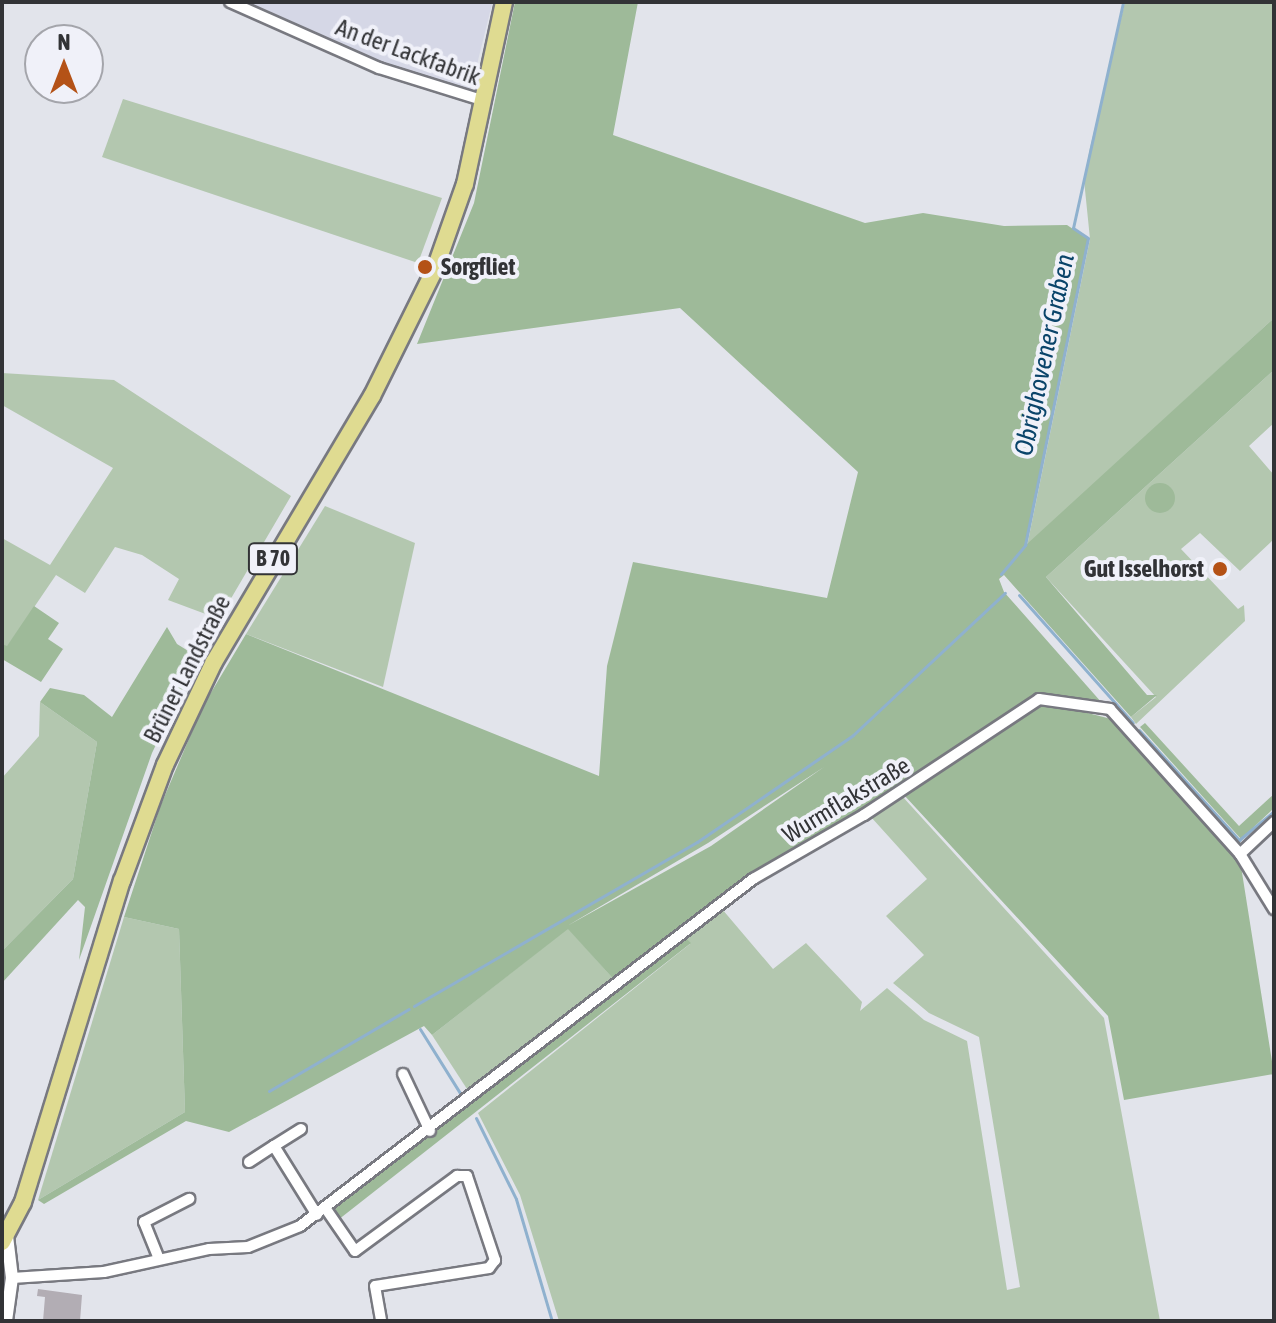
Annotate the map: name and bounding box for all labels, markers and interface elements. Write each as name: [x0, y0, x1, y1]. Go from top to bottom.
street label: An der Lackfabrik: [332, 13, 484, 91]
north arrow: [24, 24, 104, 104]
text: N: [58, 29, 70, 55]
water label: Obrighovener Graben: [1008, 251, 1082, 459]
place label: Sorgfliet: [441, 253, 515, 281]
marker: Sorgfliet: [416, 258, 434, 276]
road number: B 70: [247, 541, 299, 577]
place label: Gut Isselhorst: [1084, 555, 1204, 583]
marker: Gut Isselhorst: [1211, 560, 1229, 578]
street label: Brüner Landstraße: [137, 590, 237, 748]
street label: Wurmflakstraße: [777, 751, 915, 849]

